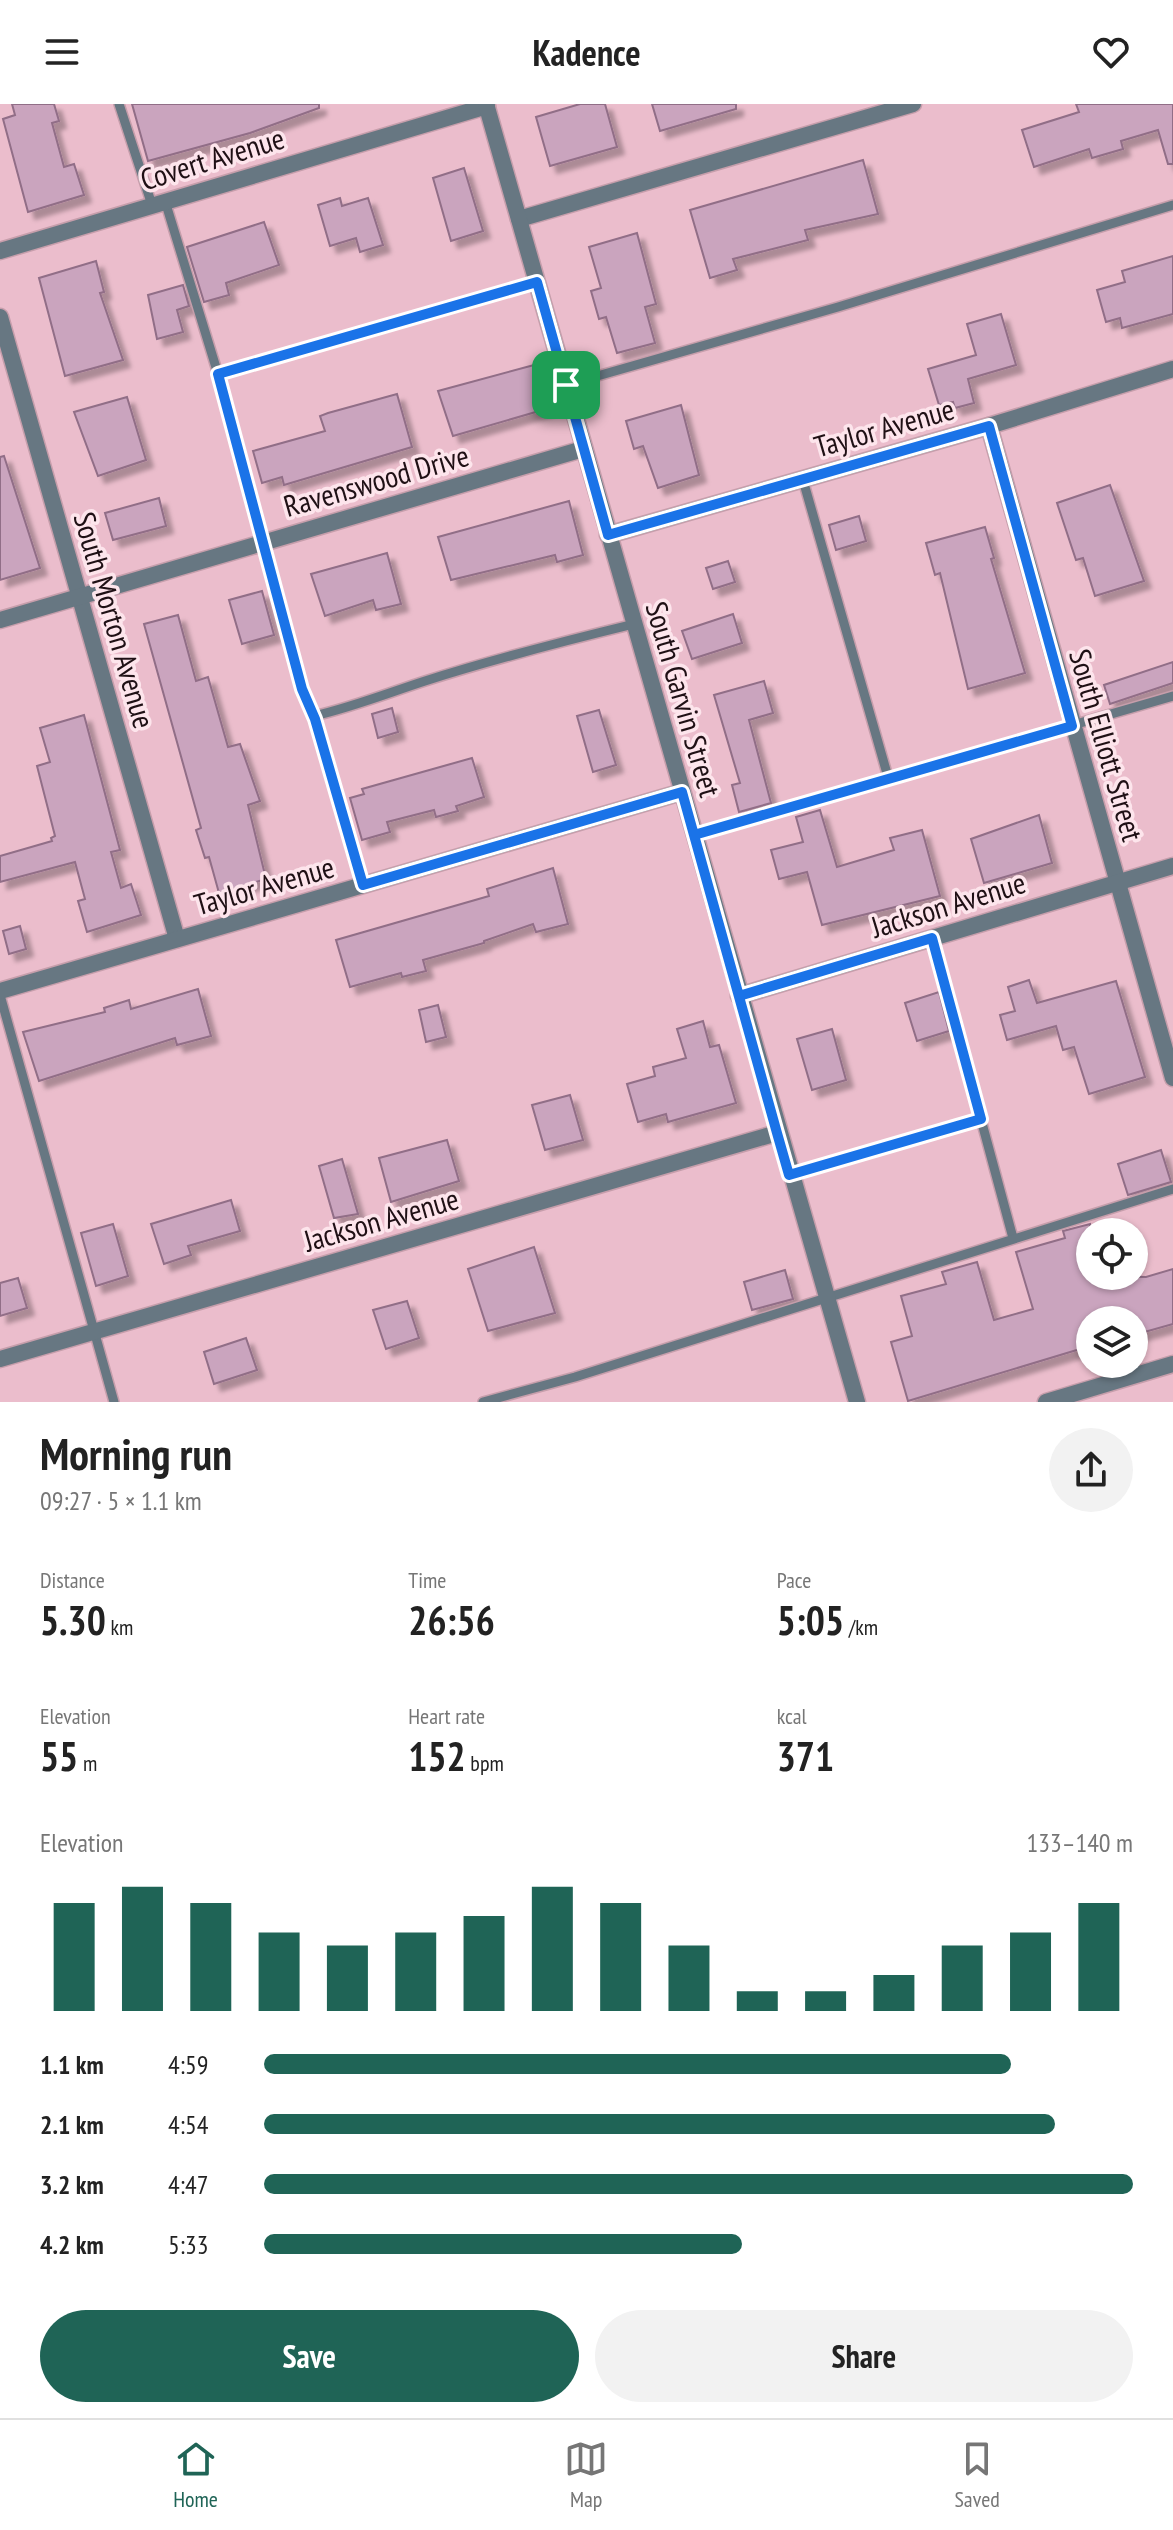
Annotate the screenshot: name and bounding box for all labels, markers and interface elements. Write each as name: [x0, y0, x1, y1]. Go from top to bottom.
text: Kadence: [532, 29, 641, 76]
icon: menu: [40, 30, 84, 74]
icon: heart: [1089, 30, 1133, 74]
street label: Covert Avenue: [135, 118, 289, 198]
pin: [532, 351, 600, 419]
icon: arrive: [544, 363, 588, 407]
street label: Taylor Avenue: [810, 388, 958, 466]
street label: Ravenswood Drive: [279, 435, 473, 525]
street label: South Morton Avenue: [65, 507, 165, 733]
street label: South Garvin Street: [638, 597, 731, 802]
street label: South Elliott Street: [1061, 644, 1153, 846]
street label: Taylor Avenue: [190, 846, 338, 924]
street label: Jackson Avenue: [865, 862, 1030, 946]
street label: Jackson Avenue: [298, 1178, 463, 1260]
map controls: [1076, 1218, 1148, 1378]
button: locate: [1076, 1218, 1148, 1290]
button: layers: [1076, 1306, 1148, 1378]
text: Morning run: [40, 1425, 232, 1482]
button: share: [1049, 1428, 1133, 1512]
text: 09:27 · 5 × 1.1 km: [40, 1484, 202, 1517]
text: Distance: [40, 1566, 105, 1594]
text: Time: [408, 1566, 446, 1594]
text: Pace: [777, 1566, 811, 1594]
text: 5.30: [40, 1594, 106, 1646]
text: 26:56: [408, 1594, 495, 1646]
text: 5:05: [777, 1594, 844, 1646]
text: km: [106, 1613, 133, 1641]
text: /km: [844, 1613, 878, 1641]
text: Elevation: [40, 1702, 111, 1730]
text: Heart rate: [408, 1702, 485, 1730]
text: kcal: [777, 1702, 807, 1730]
text: 55: [40, 1730, 78, 1782]
text: 152: [408, 1730, 466, 1782]
text: 371: [777, 1730, 834, 1782]
text: m: [78, 1749, 97, 1777]
text: bpm: [466, 1749, 504, 1777]
text: Elevation: [40, 1826, 123, 1859]
text: 133–140 m: [1027, 1826, 1133, 1859]
text: 1.1 km: [40, 2048, 104, 2081]
text: 4:59: [168, 2048, 208, 2081]
text: 2.1 km: [40, 2108, 104, 2141]
text: 4:54: [168, 2108, 208, 2141]
text: 3.2 km: [40, 2168, 104, 2201]
text: 4:47: [168, 2168, 208, 2201]
text: 4.2 km: [40, 2228, 104, 2261]
text: 5:33: [168, 2228, 208, 2261]
button: Save: [40, 2310, 579, 2402]
button: Share: [595, 2310, 1133, 2402]
tab: Home: [173, 2437, 218, 2513]
tab: Map: [564, 2437, 608, 2513]
tab: Saved: [954, 2437, 1000, 2513]

